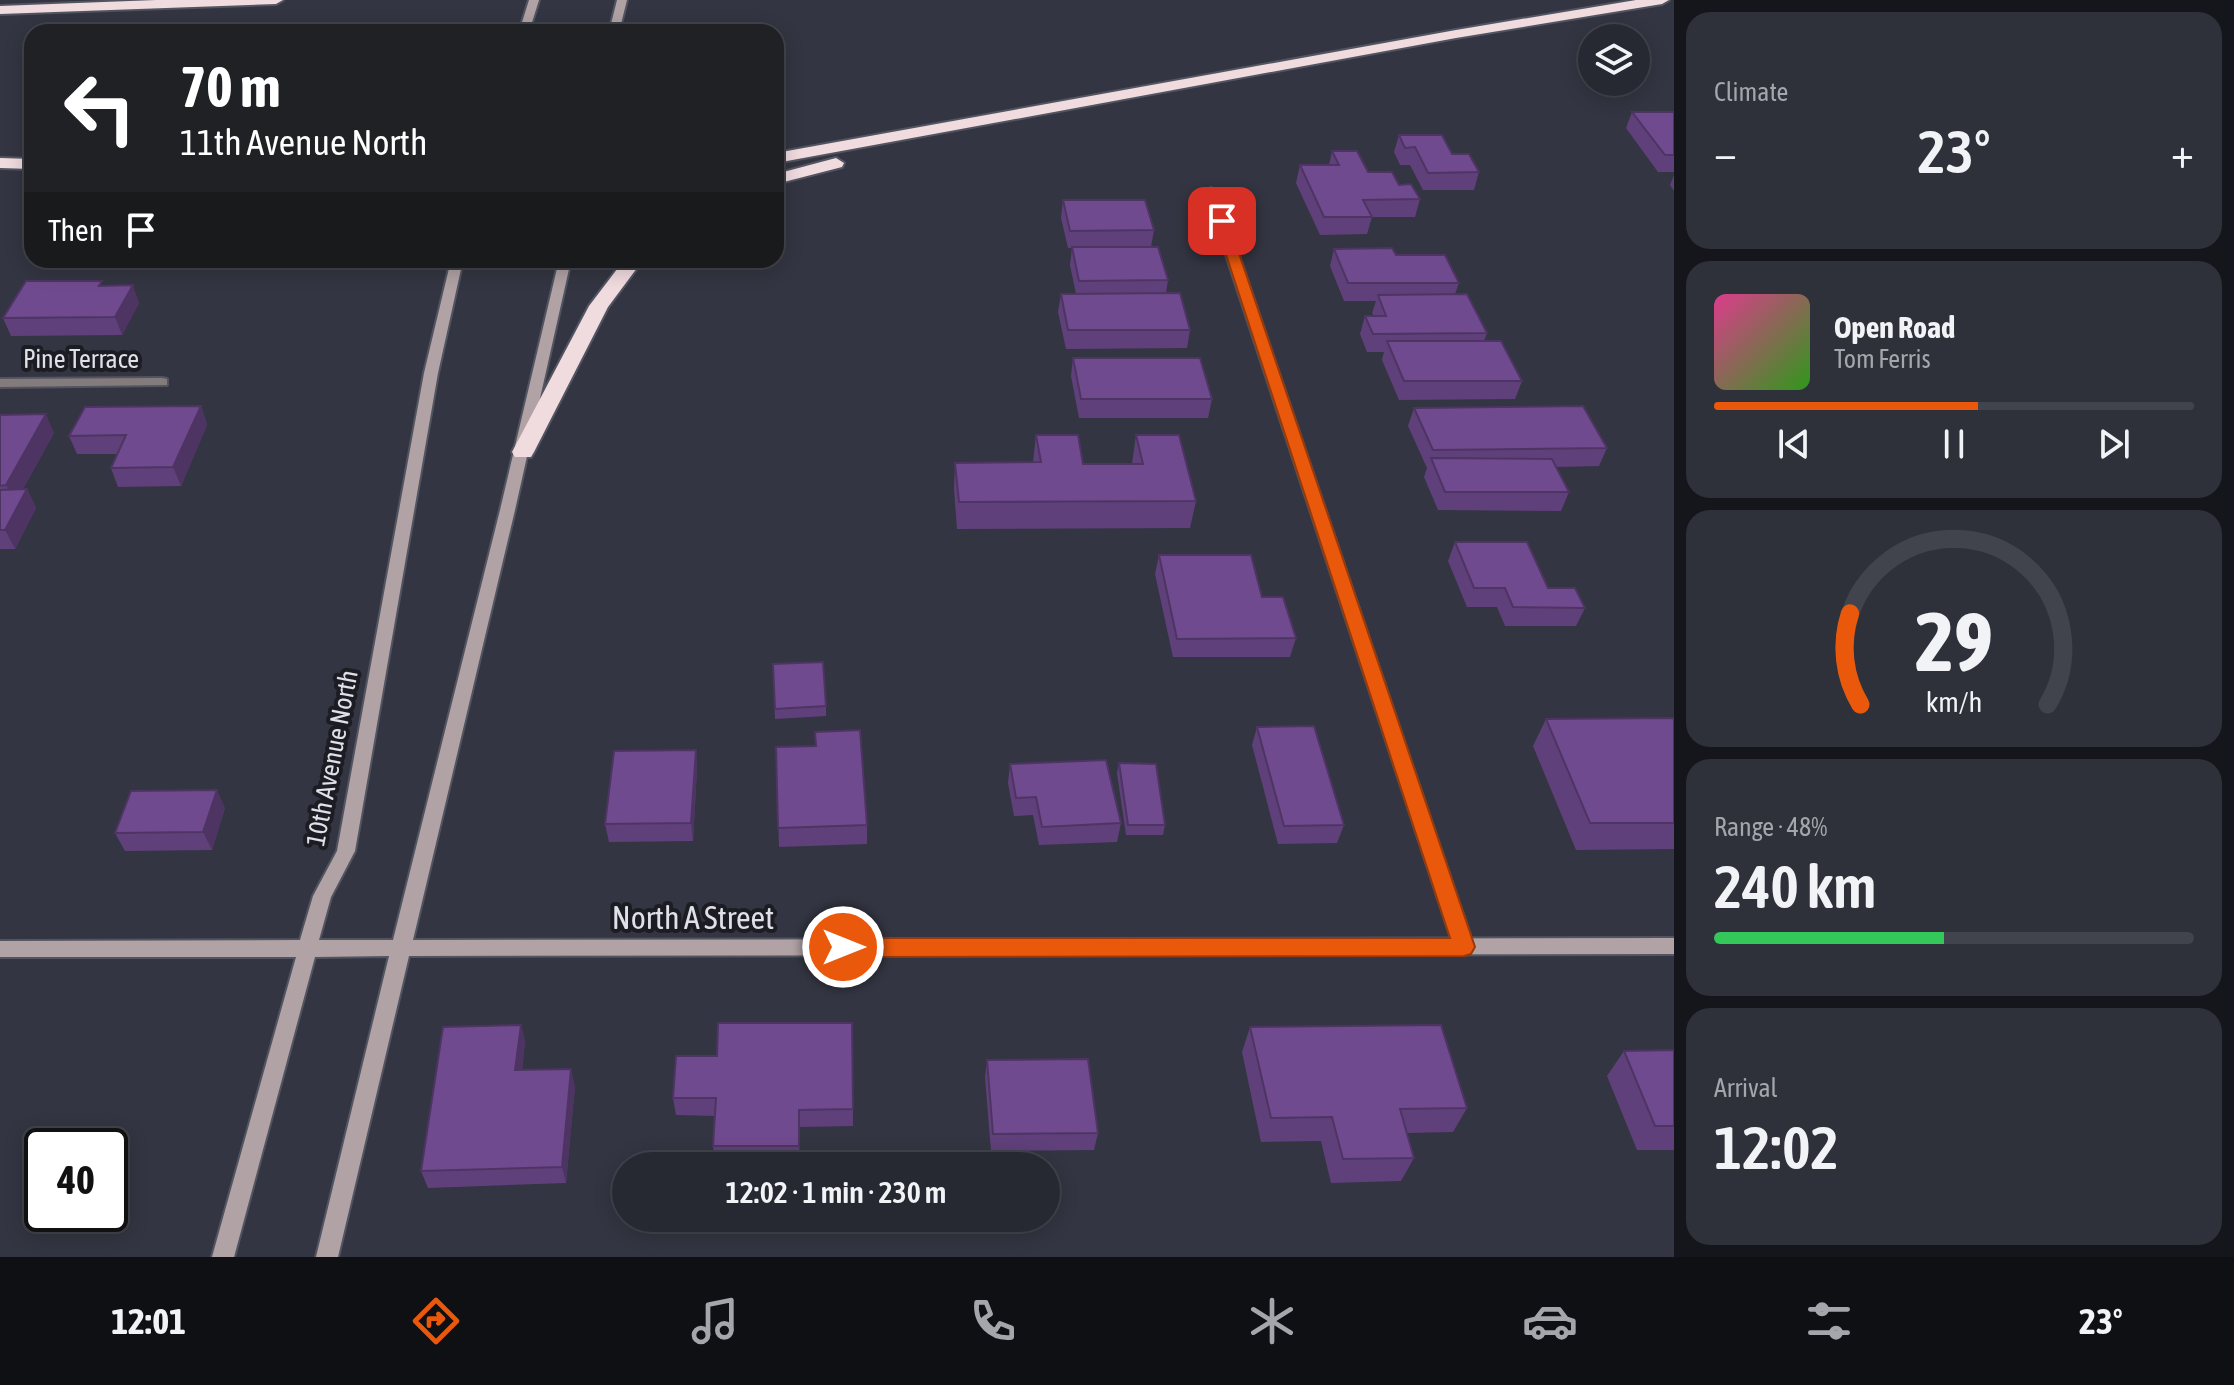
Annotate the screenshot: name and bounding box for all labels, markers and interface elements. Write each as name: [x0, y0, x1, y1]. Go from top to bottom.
map controls: [1578, 24, 1650, 96]
button: layers: [1578, 24, 1650, 96]
text: 70 m: [180, 55, 281, 119]
icon: left: [48, 56, 152, 160]
text: Climate: [1714, 77, 1788, 107]
text: 23°: [1918, 117, 1990, 186]
text: 11th Avenue North: [180, 121, 427, 163]
text: −: [1714, 127, 1737, 177]
text: +: [2171, 127, 2194, 177]
pin: [1188, 187, 1256, 255]
icon: arrive: [1200, 199, 1244, 243]
icon: arrive: [119, 208, 163, 252]
text: Then: [48, 213, 103, 247]
text: Open Road: [1834, 310, 1955, 344]
street label: Pine Terrace: [23, 344, 139, 374]
text: Tom Ferris: [1834, 344, 1931, 374]
icon: previous: [1772, 422, 1816, 466]
icon: pause: [1932, 422, 1976, 466]
icon: next: [2092, 422, 2136, 466]
text: 29: [1915, 592, 1993, 688]
street label: 10th Avenue North: [300, 667, 364, 849]
text: km/h: [1926, 685, 1982, 718]
text: Range · 48%: [1714, 812, 1827, 842]
text: 240 km: [1714, 852, 1876, 921]
street label: North A Street: [612, 899, 774, 936]
position arrow: [801, 905, 885, 989]
text: Arrival: [1714, 1073, 1778, 1103]
text: 12:02: [1714, 1113, 1839, 1182]
speed limit sign: 40: [24, 1128, 128, 1232]
text: 12:02 · 1 min · 230 m: [726, 1175, 946, 1209]
icon: directions: [408, 1293, 464, 1349]
icon: music: [687, 1293, 743, 1349]
icon: phone: [965, 1293, 1021, 1349]
icon: climate: [1244, 1293, 1300, 1349]
icon: car: [1522, 1293, 1578, 1349]
icon: filters: [1801, 1293, 1857, 1349]
text: 12:01: [111, 1300, 186, 1342]
text: 23°: [2079, 1300, 2123, 1342]

